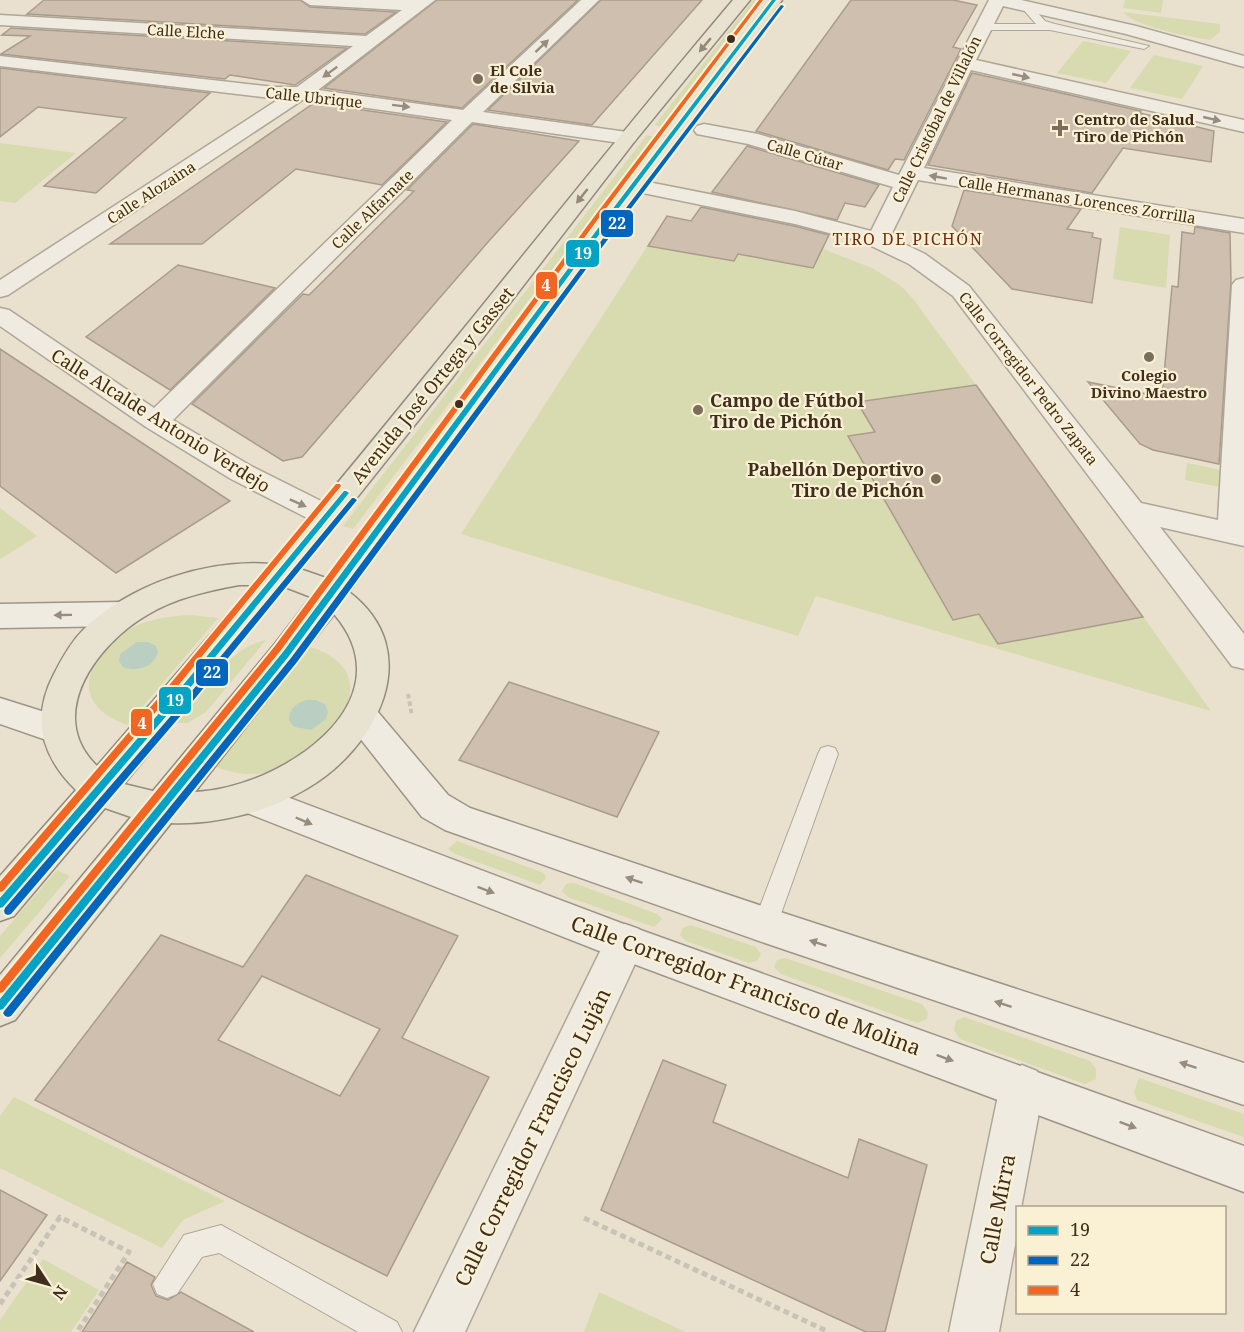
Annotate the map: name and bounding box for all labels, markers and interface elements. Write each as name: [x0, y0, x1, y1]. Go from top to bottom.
street label: Calle Elche: [147, 19, 225, 43]
street label: Calle Cristóbal de Villalón: [887, 32, 985, 206]
unlabelled marker: [725, 33, 737, 45]
one-way arrow: [699, 37, 712, 52]
one-way arrow: [535, 39, 550, 53]
place label: El Cole de Silvia: [490, 60, 555, 97]
one-way arrow: [322, 66, 337, 78]
marker: El Cole de Silvia: [471, 72, 485, 86]
one-way arrow: [1012, 72, 1031, 81]
street label: Calle Ubrique: [264, 82, 364, 112]
one-way arrow: [391, 101, 410, 111]
place label: Centro de Salud Tiro de Pichón: [1074, 109, 1195, 146]
one-way arrow: [1202, 114, 1221, 124]
marker: Centro de Salud Tiro de Pichón: [1051, 119, 1069, 137]
street label: Calle Cútar: [765, 134, 845, 174]
street label: Calle Alozaina: [103, 156, 199, 228]
street label: Calle Alfarnate: [327, 165, 417, 253]
street label: Calle Hermanas Lorences Zorrilla: [957, 170, 1197, 228]
one-way arrow: [928, 172, 947, 181]
one-way arrow: [576, 189, 588, 204]
line badge: 22: [600, 209, 634, 238]
text: 22: [608, 212, 626, 234]
district label: TIRO DE PICHÓN: [833, 228, 983, 250]
line badge: 19: [565, 239, 600, 268]
text: 19: [574, 242, 592, 264]
line badge: 4: [535, 271, 558, 300]
text: 4: [541, 274, 551, 296]
street label: Avenida José Ortega y Gasset: [345, 282, 519, 488]
street label: Calle Corregidor Pedro Zapata: [955, 287, 1103, 469]
street label: Calle Alcalde Antonio Verdejo: [47, 343, 275, 497]
marker: Colegio Divino Maestro: [1142, 350, 1156, 364]
place label: Colegio Divino Maestro: [1091, 365, 1207, 402]
place label: Campo de Fútbol Tiro de Pichón: [710, 388, 865, 433]
unlabelled marker: [453, 398, 465, 410]
marker: Campo de Fútbol Tiro de Pichón: [691, 403, 705, 417]
place label: Pabellón Deportivo Tiro de Pichón: [748, 457, 924, 502]
marker: Pabellón Deportivo Tiro de Pichón: [929, 472, 943, 486]
one-way arrow: [289, 498, 307, 508]
one-way arrow: [54, 611, 73, 620]
line badge: 22: [195, 658, 229, 687]
text: 22: [203, 661, 221, 683]
line badge: 19: [158, 686, 192, 715]
text: 19: [166, 689, 184, 711]
line badge: 4: [130, 708, 153, 737]
text: 4: [137, 712, 147, 734]
one-way arrow: [295, 816, 313, 826]
one-way arrow: [625, 874, 643, 884]
one-way arrow: [477, 885, 495, 895]
street label: Calle Corregidor Francisco de Molina: [567, 908, 925, 1062]
one-way arrow: [809, 938, 827, 947]
street label: Calle Corregidor Francisco Luján: [447, 983, 617, 1291]
one-way arrow: [994, 999, 1012, 1008]
one-way arrow: [936, 1053, 954, 1063]
one-way arrow: [1179, 1060, 1197, 1070]
one-way arrow: [1119, 1121, 1137, 1131]
street label: Calle Mirra: [973, 1151, 1021, 1267]
legend: [1016, 1206, 1226, 1314]
text: 19: [1070, 1217, 1090, 1241]
text: 22: [1070, 1247, 1090, 1271]
north arrow: [18, 1254, 78, 1314]
text: 4: [1070, 1277, 1080, 1301]
text: N: [47, 1281, 73, 1305]

